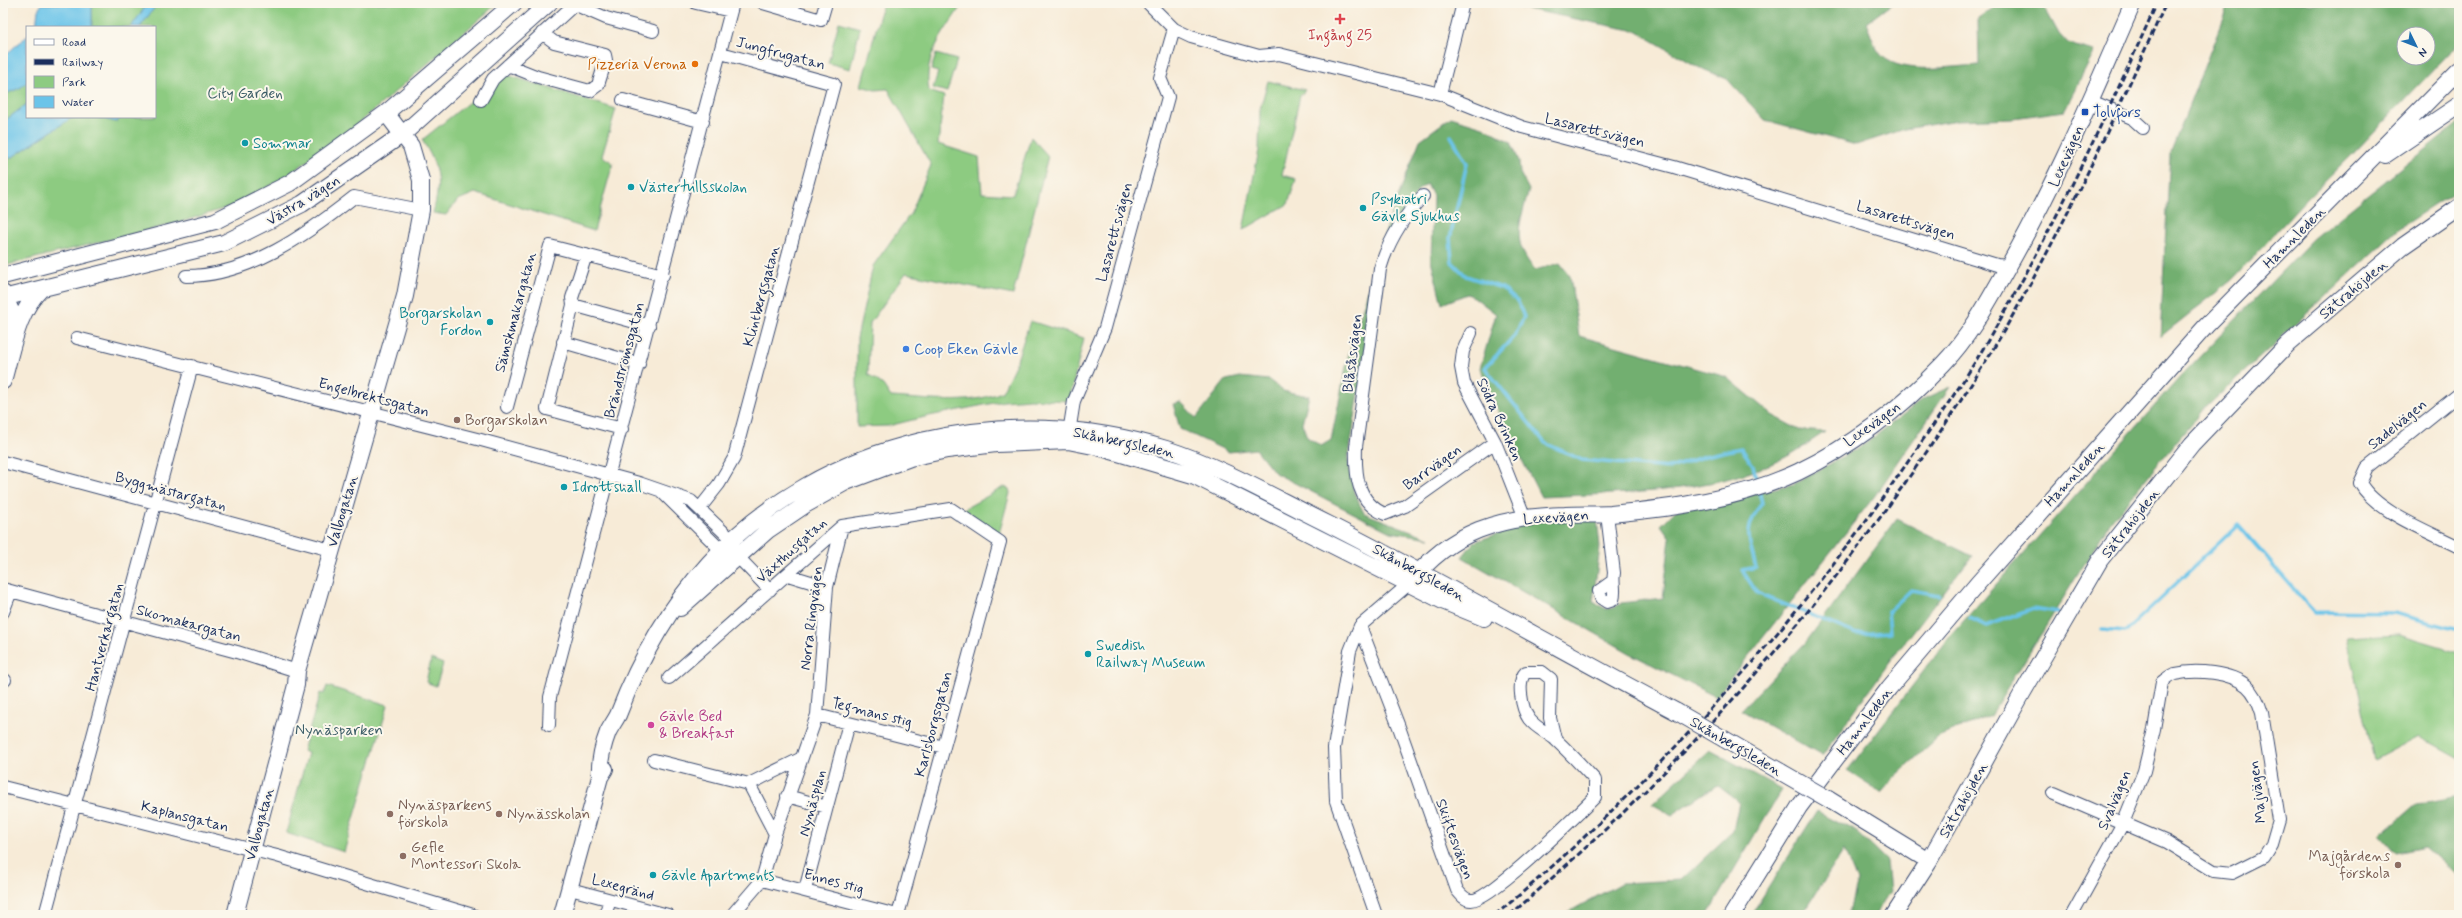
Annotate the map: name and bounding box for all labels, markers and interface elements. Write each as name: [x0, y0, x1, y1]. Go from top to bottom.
marker: Ingång 25: [1334, 13, 1346, 25]
legend: [26, 26, 156, 118]
place label: Ingång 25: [1308, 26, 1372, 47]
north arrow: [2396, 26, 2436, 66]
street label: Jungfrugatan: [734, 32, 827, 76]
text: Road: [62, 35, 86, 51]
text: N: [2415, 45, 2430, 60]
text: Railway: [62, 55, 104, 71]
place label: Pizzeria Verona: [587, 55, 687, 75]
marker: Pizzeria Verona: [690, 59, 700, 69]
text: Park: [62, 75, 86, 91]
park label: City Garden: [207, 84, 283, 104]
text: Water: [62, 95, 94, 111]
place label: Tolvfors: [2093, 103, 2141, 125]
marker: Tolvfors: [2080, 107, 2090, 117]
street label: Lasarettsvägen: [1543, 109, 1647, 153]
street label: Lexevägen: [2044, 122, 2089, 191]
place label: Sommar: [253, 134, 312, 154]
marker: Sommar: [240, 138, 250, 148]
street label: Västra vägen: [263, 171, 344, 231]
place label: Västertullsskolan: [639, 178, 747, 198]
street label: Lasarettsvägen: [1092, 180, 1138, 284]
marker: Västertullsskolan: [626, 182, 636, 192]
place label: Psykiatri Gävle Sjukhus: [1371, 190, 1460, 227]
street label: Lasarettsvägen: [1854, 196, 1958, 246]
street label: Hamnleden: [2259, 202, 2331, 273]
marker: Psykiatri Gävle Sjukhus: [1358, 203, 1368, 213]
street label: Klintbergsgatan: [739, 243, 786, 349]
street label: Sämskmakargatan: [490, 249, 542, 375]
street label: Sätrahöjden: [2315, 255, 2392, 324]
street label: Brändströmsgatan: [600, 300, 651, 421]
place label: Borgarskolan Fordon: [399, 304, 482, 341]
street label: Blåsåsvägen: [1338, 313, 1368, 394]
marker: Borgarskolan Fordon: [485, 317, 495, 327]
place label: Coop Eken Gävle: [914, 340, 1018, 360]
marker: Coop Eken Gävle: [901, 344, 911, 354]
street label: Engelbrektsgatan: [316, 373, 432, 423]
street label: Södra Brinken: [1471, 375, 1527, 464]
street label: Sadelvägen: [2364, 395, 2431, 455]
street label: Lexevägen: [1840, 397, 1905, 452]
place label: Borgarskolan: [465, 411, 548, 432]
marker: Borgarskolan: [452, 415, 462, 425]
street label: Skånbergsleden: [1071, 422, 1176, 464]
street label: Hamnleden: [2040, 438, 2109, 511]
street label: Barrvägen: [1399, 440, 1466, 495]
street label: Byggmästargatan: [113, 467, 229, 517]
street label: Valbogatan: [323, 473, 363, 550]
place label: Idrottshall: [572, 478, 642, 498]
marker: Idrottshall: [559, 482, 569, 492]
street label: Sätrahöjden: [2097, 484, 2165, 563]
street label: Lexevägen: [1523, 506, 1590, 530]
street label: Växthusgatan: [752, 513, 832, 589]
street label: Skånbergsleden: [1368, 539, 1469, 608]
street label: Norra Ringvägen: [796, 565, 829, 672]
street label: Hantverkargatan: [81, 581, 130, 694]
street label: Skomakargatan: [134, 600, 243, 649]
place label: Swedish Railway Museum: [1096, 636, 1206, 673]
marker: Swedish Railway Museum: [1083, 649, 1093, 659]
street label: Karlsborgsgatan: [910, 669, 959, 780]
street label: Hamnleden: [1832, 683, 1897, 760]
street label: Tegmans stig: [829, 693, 914, 734]
place label: Gävle Bed & Breakfast: [659, 707, 735, 744]
street label: Skånbergsleden: [1685, 712, 1785, 782]
marker: Gävle Bed & Breakfast: [646, 720, 656, 730]
park label: Nynäsparken: [295, 721, 383, 741]
street label: Sätrahöjden: [1935, 759, 1993, 842]
street label: Majvägen: [2244, 759, 2272, 824]
street label: Svalvägen: [2093, 767, 2136, 833]
street label: Nynäsplan: [794, 768, 831, 839]
street label: Valbogatan: [241, 786, 279, 863]
street label: Kaplansgatan: [138, 796, 231, 839]
place label: Nynäsparkens förskola: [398, 796, 492, 833]
street label: Skiftesvägen: [1430, 796, 1478, 883]
place label: Nynässkolan: [507, 805, 590, 825]
marker: Nynäsparkens förskola: [385, 809, 395, 819]
marker: Nynässkolan: [494, 809, 504, 819]
place label: Gefle Montessori Skola: [411, 838, 522, 875]
place label: Majgårdens förskola: [2309, 847, 2390, 884]
marker: Gefle Montessori Skola: [398, 851, 408, 861]
marker: Majgårdens förskola: [2393, 860, 2403, 870]
street label: Ennes stig: [801, 864, 866, 900]
place label: Gävle Apartments: [661, 866, 774, 887]
street label: Lexegränd: [589, 870, 656, 906]
marker: Gävle Apartments: [648, 870, 658, 880]

